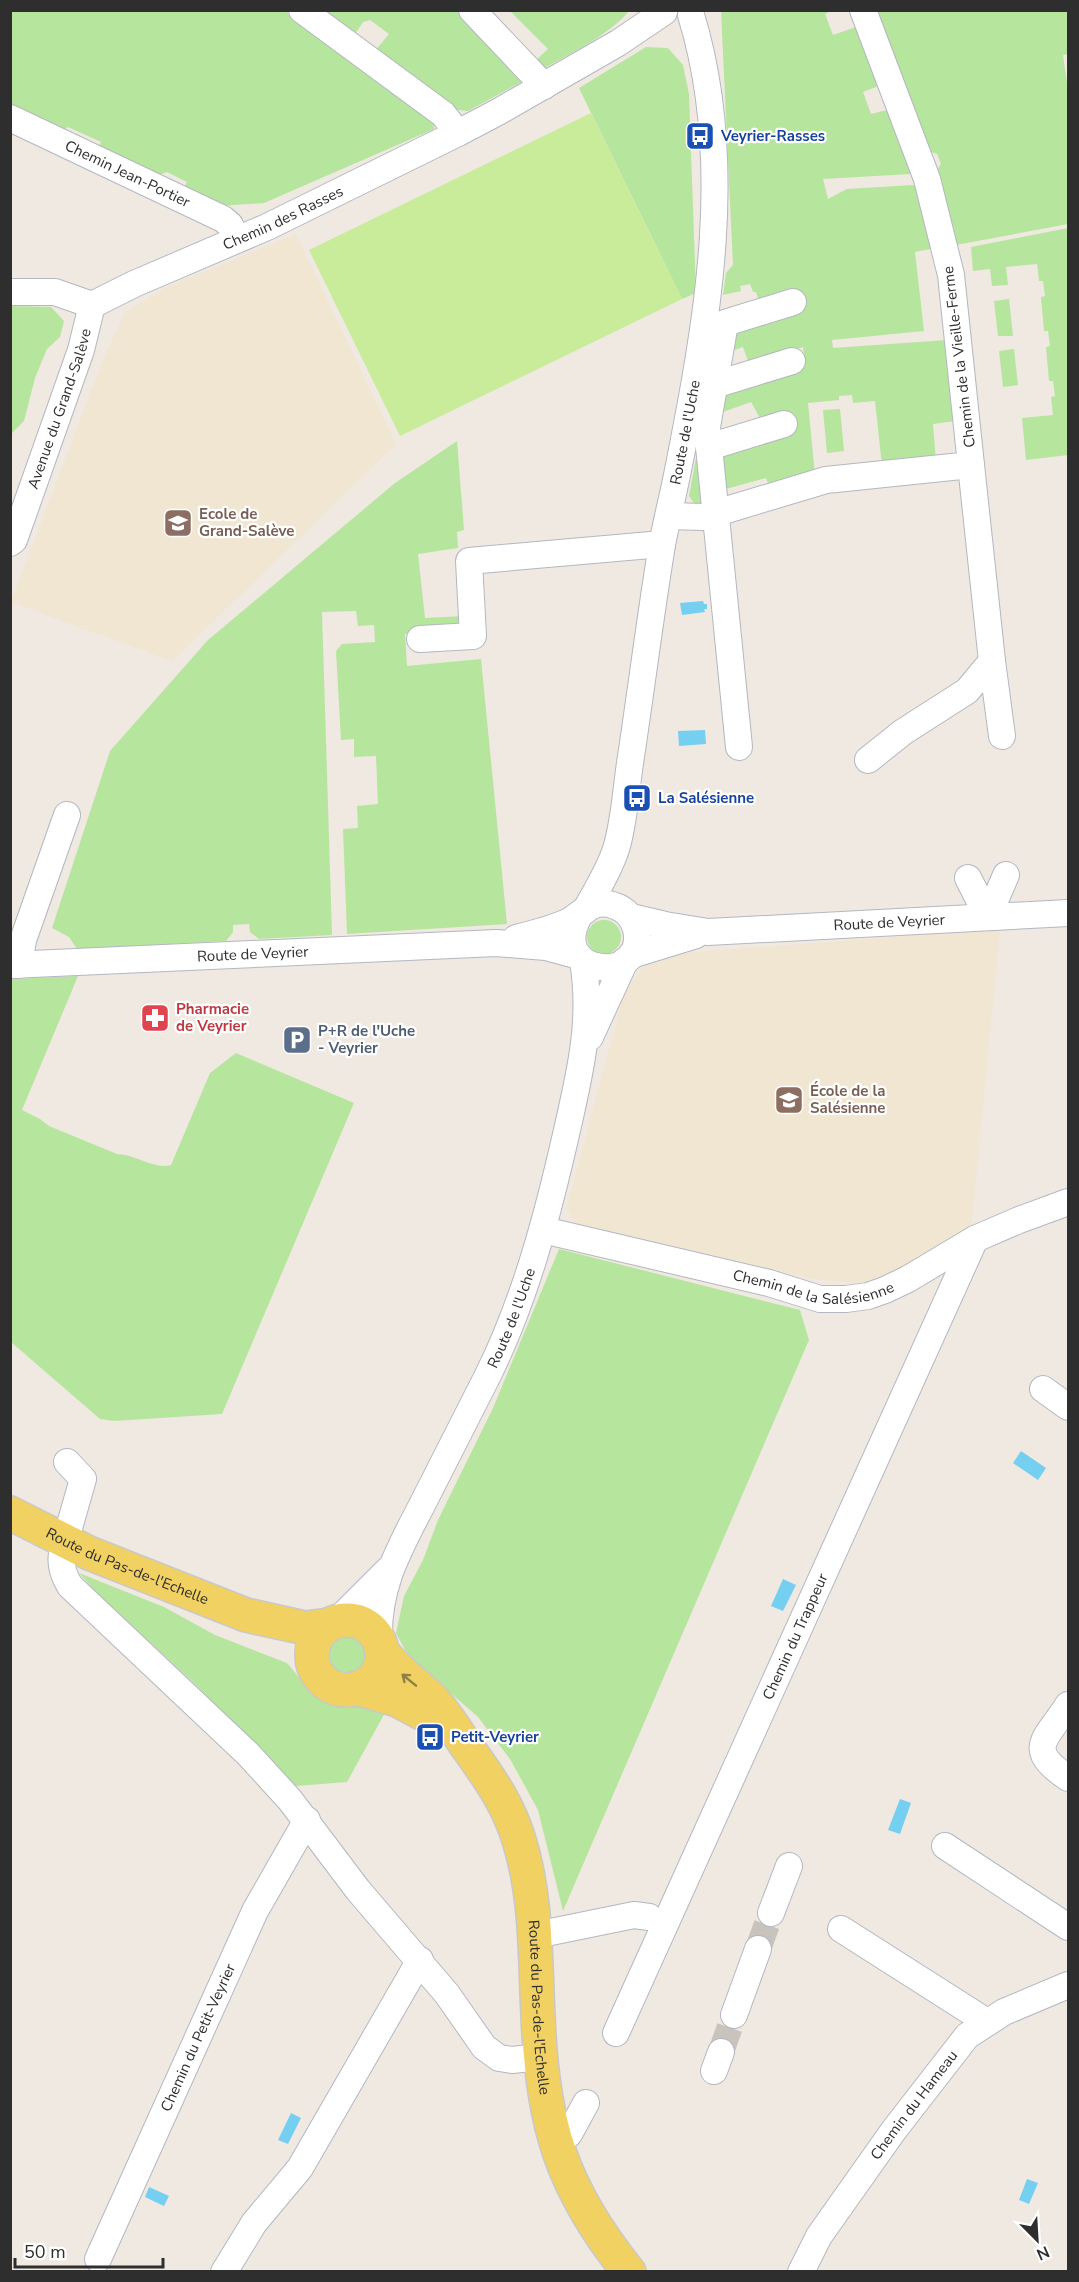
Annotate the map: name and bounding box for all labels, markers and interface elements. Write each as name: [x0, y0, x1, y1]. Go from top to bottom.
bus stop icon: Veyrier-Rasses: [684, 120, 716, 152]
place label: Veyrier-Rasses: [720, 126, 825, 146]
street label: Chemin Jean-Portier: [62, 135, 194, 212]
street label: Chemin des Rasses: [220, 181, 346, 255]
street label: Chemin de la Vieille-Ferme: [938, 265, 980, 449]
street label: Avenue du Grand-Salève: [23, 326, 96, 492]
street label: Route de l'Uche: [665, 379, 705, 486]
place label: Ecole de Grand-Salève: [199, 504, 294, 541]
school or university icon: Ecole de Grand-Salève: [162, 507, 194, 539]
bus stop icon: La Salésienne: [621, 782, 653, 814]
place label: La Salésienne: [658, 788, 754, 808]
street label: Route de Veyrier: [833, 909, 946, 935]
street label: Route de Veyrier: [197, 941, 310, 967]
place label: Pharmacie de Veyrier: [176, 999, 249, 1036]
pharmacy icon: Pharmacie de Veyrier: [139, 1002, 171, 1034]
place label: P+R de l'Uche - Veyrier: [318, 1021, 415, 1058]
parking icon: P+R de l'Uche - Veyrier: [281, 1024, 313, 1056]
place label: École de la Salésienne: [810, 1081, 886, 1118]
school or university icon: École de la Salésienne: [773, 1084, 805, 1116]
street label: Chemin de la Salésienne: [731, 1265, 897, 1309]
street label: Route de l'Uche: [483, 1266, 540, 1371]
street label: Route du Pas-de-l'Echelle: [42, 1523, 212, 1609]
street label: Chemin du Trappeur: [758, 1570, 833, 1703]
one-way arrow: [401, 1673, 417, 1686]
bus stop icon: Petit-Veyrier: [414, 1721, 446, 1753]
place label: Petit-Veyrier: [451, 1727, 539, 1747]
street label: Route du Pas-de-l'Echelle: [524, 1919, 555, 2096]
street label: Chemin du Petit-Veyrier: [156, 1960, 240, 2115]
street label: Chemin du Hameau: [866, 2046, 962, 2164]
north arrow: [1007, 2210, 1067, 2270]
scale bar: [15, 2231, 164, 2269]
text: 50 m: [24, 2240, 66, 2264]
text: N: [1033, 2240, 1053, 2265]

